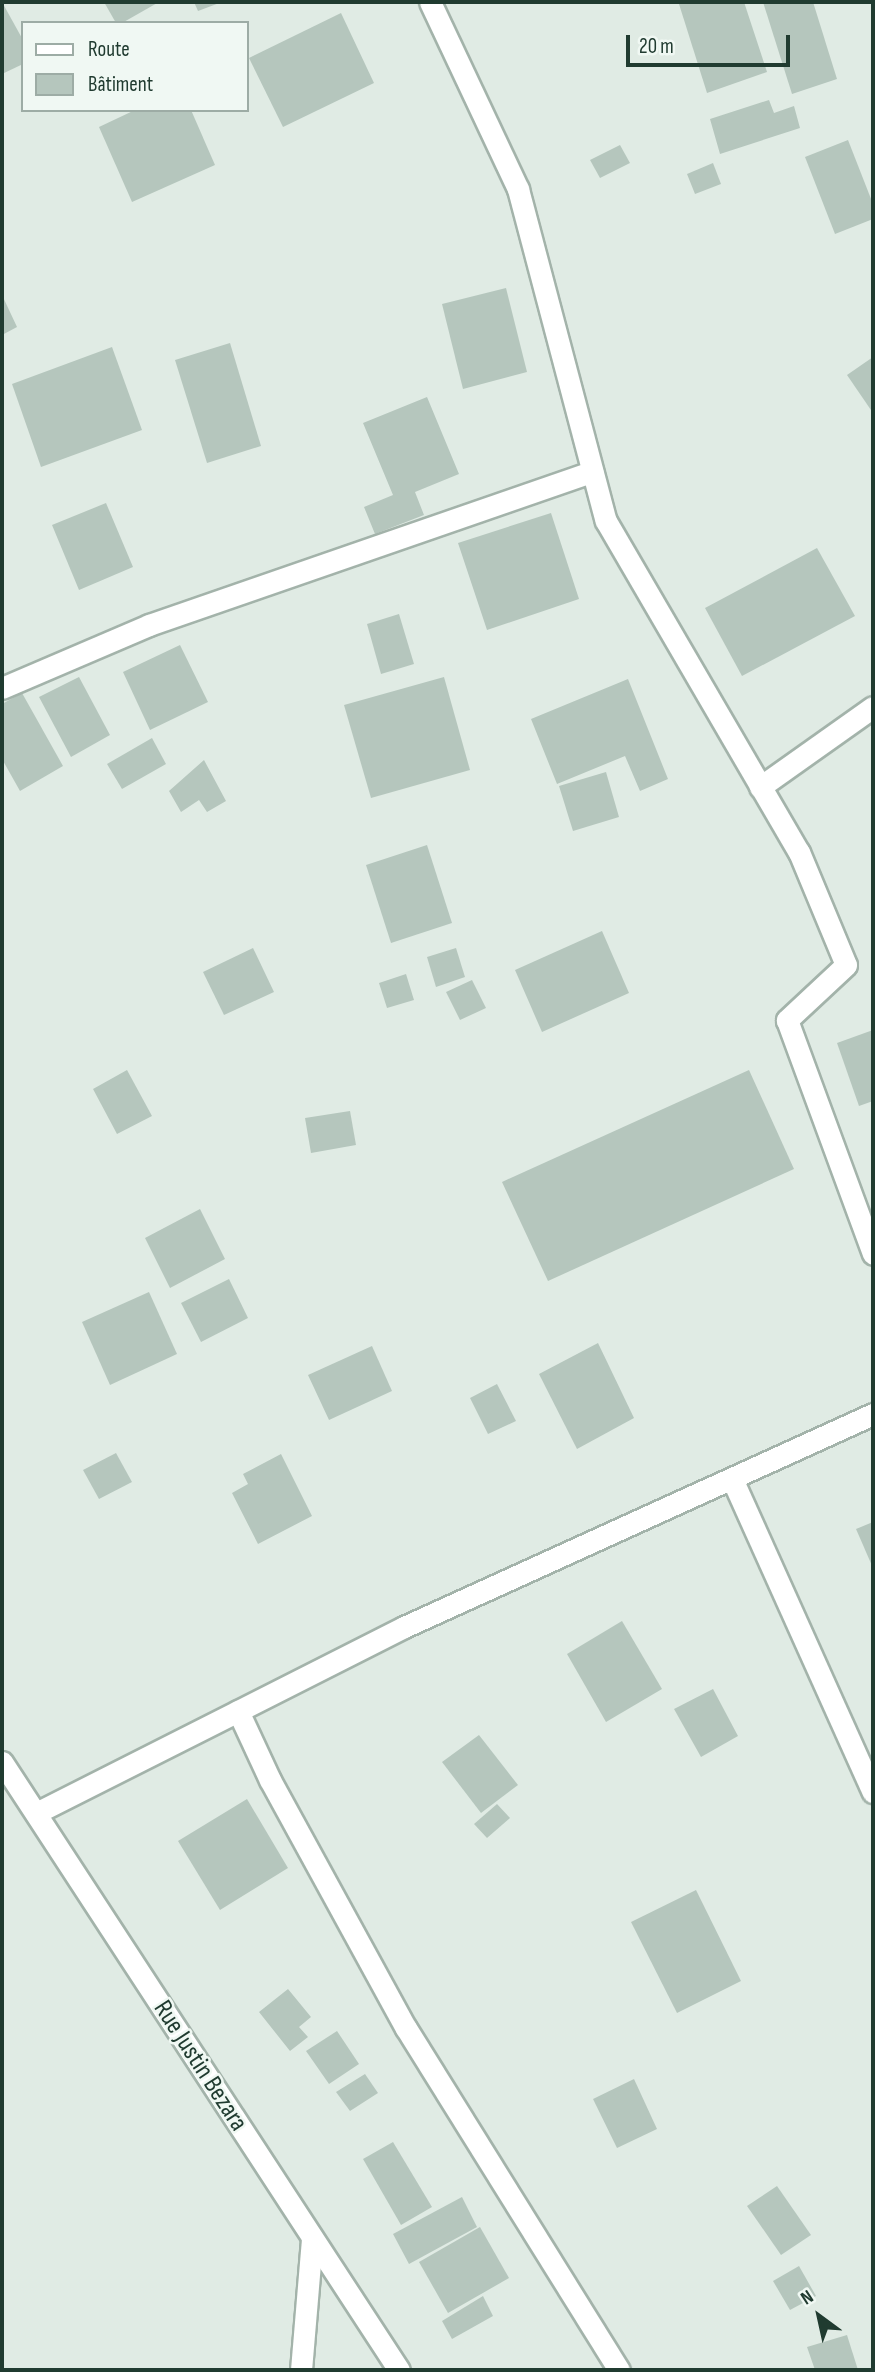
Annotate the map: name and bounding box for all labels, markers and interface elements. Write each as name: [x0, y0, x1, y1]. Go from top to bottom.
legend: [21, 21, 248, 112]
scale bar: [630, 21, 794, 65]
text: 20 m: [639, 34, 674, 59]
text: Route: [88, 37, 130, 62]
text: Bâtiment: [88, 72, 153, 97]
street label: Rue Justin Bezara: [146, 1995, 254, 2137]
north arrow: [784, 2281, 854, 2351]
text: N: [797, 2286, 818, 2310]

